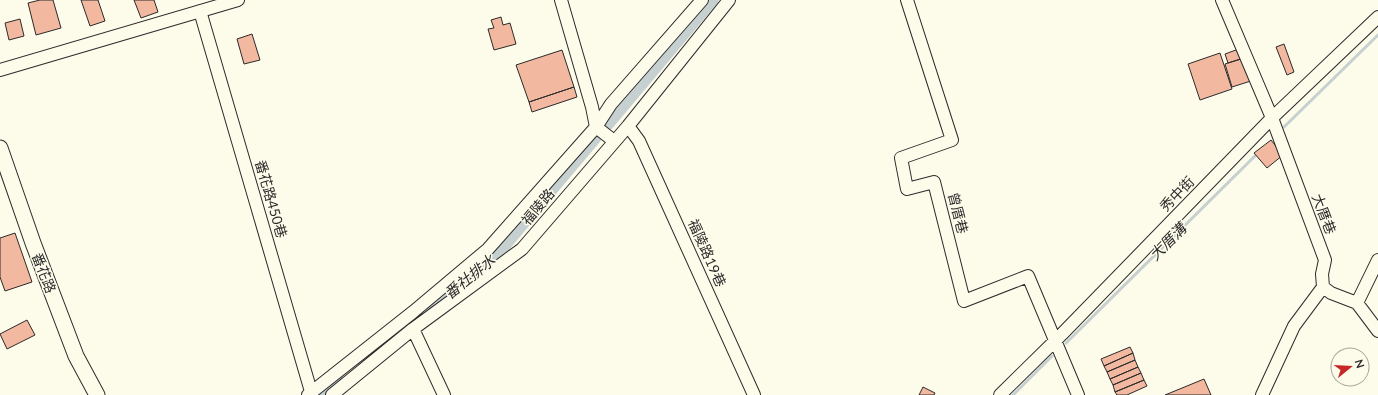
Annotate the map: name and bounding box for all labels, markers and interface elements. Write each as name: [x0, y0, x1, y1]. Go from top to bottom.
street label: 番花路450巷: [252, 158, 291, 240]
street label: 秀中街: [1156, 173, 1197, 215]
street label: 福陵路: [518, 185, 558, 228]
street label: 曾厝巷: [945, 190, 972, 235]
street label: 大厝巷: [1309, 191, 1340, 236]
street label: 福陵路19巷: [685, 216, 730, 289]
water label: 大厝溝: [1145, 218, 1191, 264]
street label: 番花路: [29, 250, 60, 295]
water label: 番社排水: [440, 250, 499, 302]
north arrow: [1330, 347, 1370, 387]
text: N: [1352, 358, 1367, 370]

